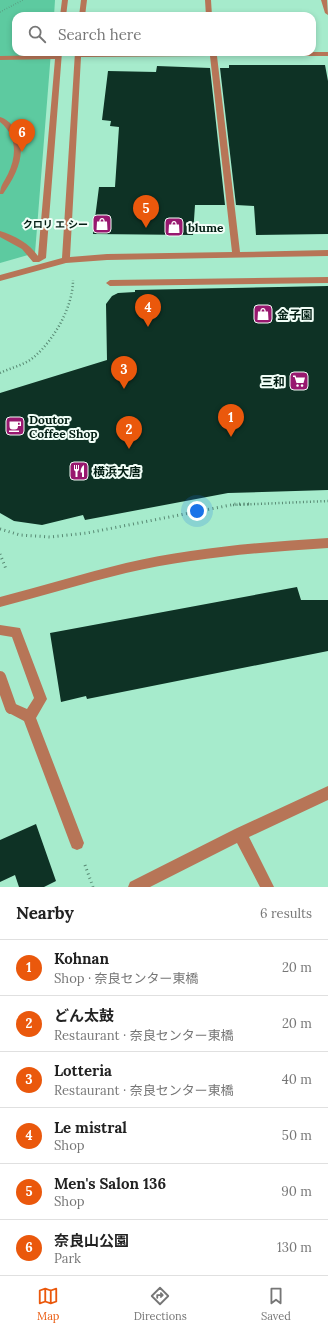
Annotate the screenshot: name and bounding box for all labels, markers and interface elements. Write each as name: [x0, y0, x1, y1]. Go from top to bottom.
search box: [12, 12, 316, 56]
icon: search: [26, 23, 48, 45]
text: Search here: [58, 25, 141, 44]
pin: 6: [9, 119, 35, 152]
pin: 5: [133, 195, 159, 228]
shop icon: クロリ エ シー: [91, 213, 113, 235]
shop icon: blume: [163, 216, 185, 238]
place label: クロリ エ シー: [23, 218, 88, 231]
place label: blume: [187, 220, 224, 235]
pin: 4: [135, 294, 161, 327]
shop icon: 金子園: [252, 303, 274, 325]
place label: 金子園: [277, 307, 313, 322]
pin: 3: [111, 356, 137, 389]
supermarket icon: 三和: [288, 370, 310, 392]
place label: 三和: [261, 374, 285, 389]
pin: 1: [218, 404, 244, 437]
place label: Doutor Coffee Shop: [29, 412, 97, 441]
cafe icon: Doutor Coffee Shop: [4, 415, 26, 437]
pin: 2: [116, 416, 142, 449]
restaurant icon: 横浜大唐: [68, 460, 90, 482]
place label: 横浜大唐: [93, 464, 141, 479]
your location: [187, 501, 207, 521]
text: Nearby: [16, 902, 74, 924]
text: 6 results: [260, 905, 312, 922]
text: Kohnan: [54, 949, 109, 968]
text: 1: [26, 959, 32, 976]
text: 20 m: [282, 959, 312, 976]
text: Shop · 奈良センター東橋: [54, 970, 199, 987]
text: どん太鼓: [54, 1006, 114, 1025]
text: 2: [26, 1015, 32, 1032]
text: 20 m: [282, 1015, 312, 1032]
text: Restaurant · 奈良センター東橋: [54, 1027, 234, 1044]
text: Lotteria: [54, 1061, 112, 1080]
text: 3: [25, 1071, 33, 1088]
text: 40 m: [282, 1071, 312, 1088]
text: Restaurant · 奈良センター東橋: [54, 1082, 234, 1099]
text: Le mistral: [54, 1118, 127, 1137]
text: 4: [25, 1127, 33, 1144]
text: 50 m: [282, 1127, 312, 1144]
text: Shop: [54, 1137, 85, 1154]
text: Men's Salon 136: [54, 1174, 166, 1193]
text: 5: [25, 1183, 33, 1200]
text: 90 m: [281, 1183, 312, 1200]
text: Shop: [54, 1193, 85, 1210]
text: 奈良山公園: [54, 1231, 129, 1250]
text: 6: [25, 1239, 33, 1256]
text: 130 m: [277, 1239, 312, 1256]
text: Park: [54, 1250, 81, 1267]
tab: Map: [37, 1285, 59, 1323]
tab: Directions: [134, 1285, 187, 1323]
tab: Saved: [261, 1285, 291, 1323]

